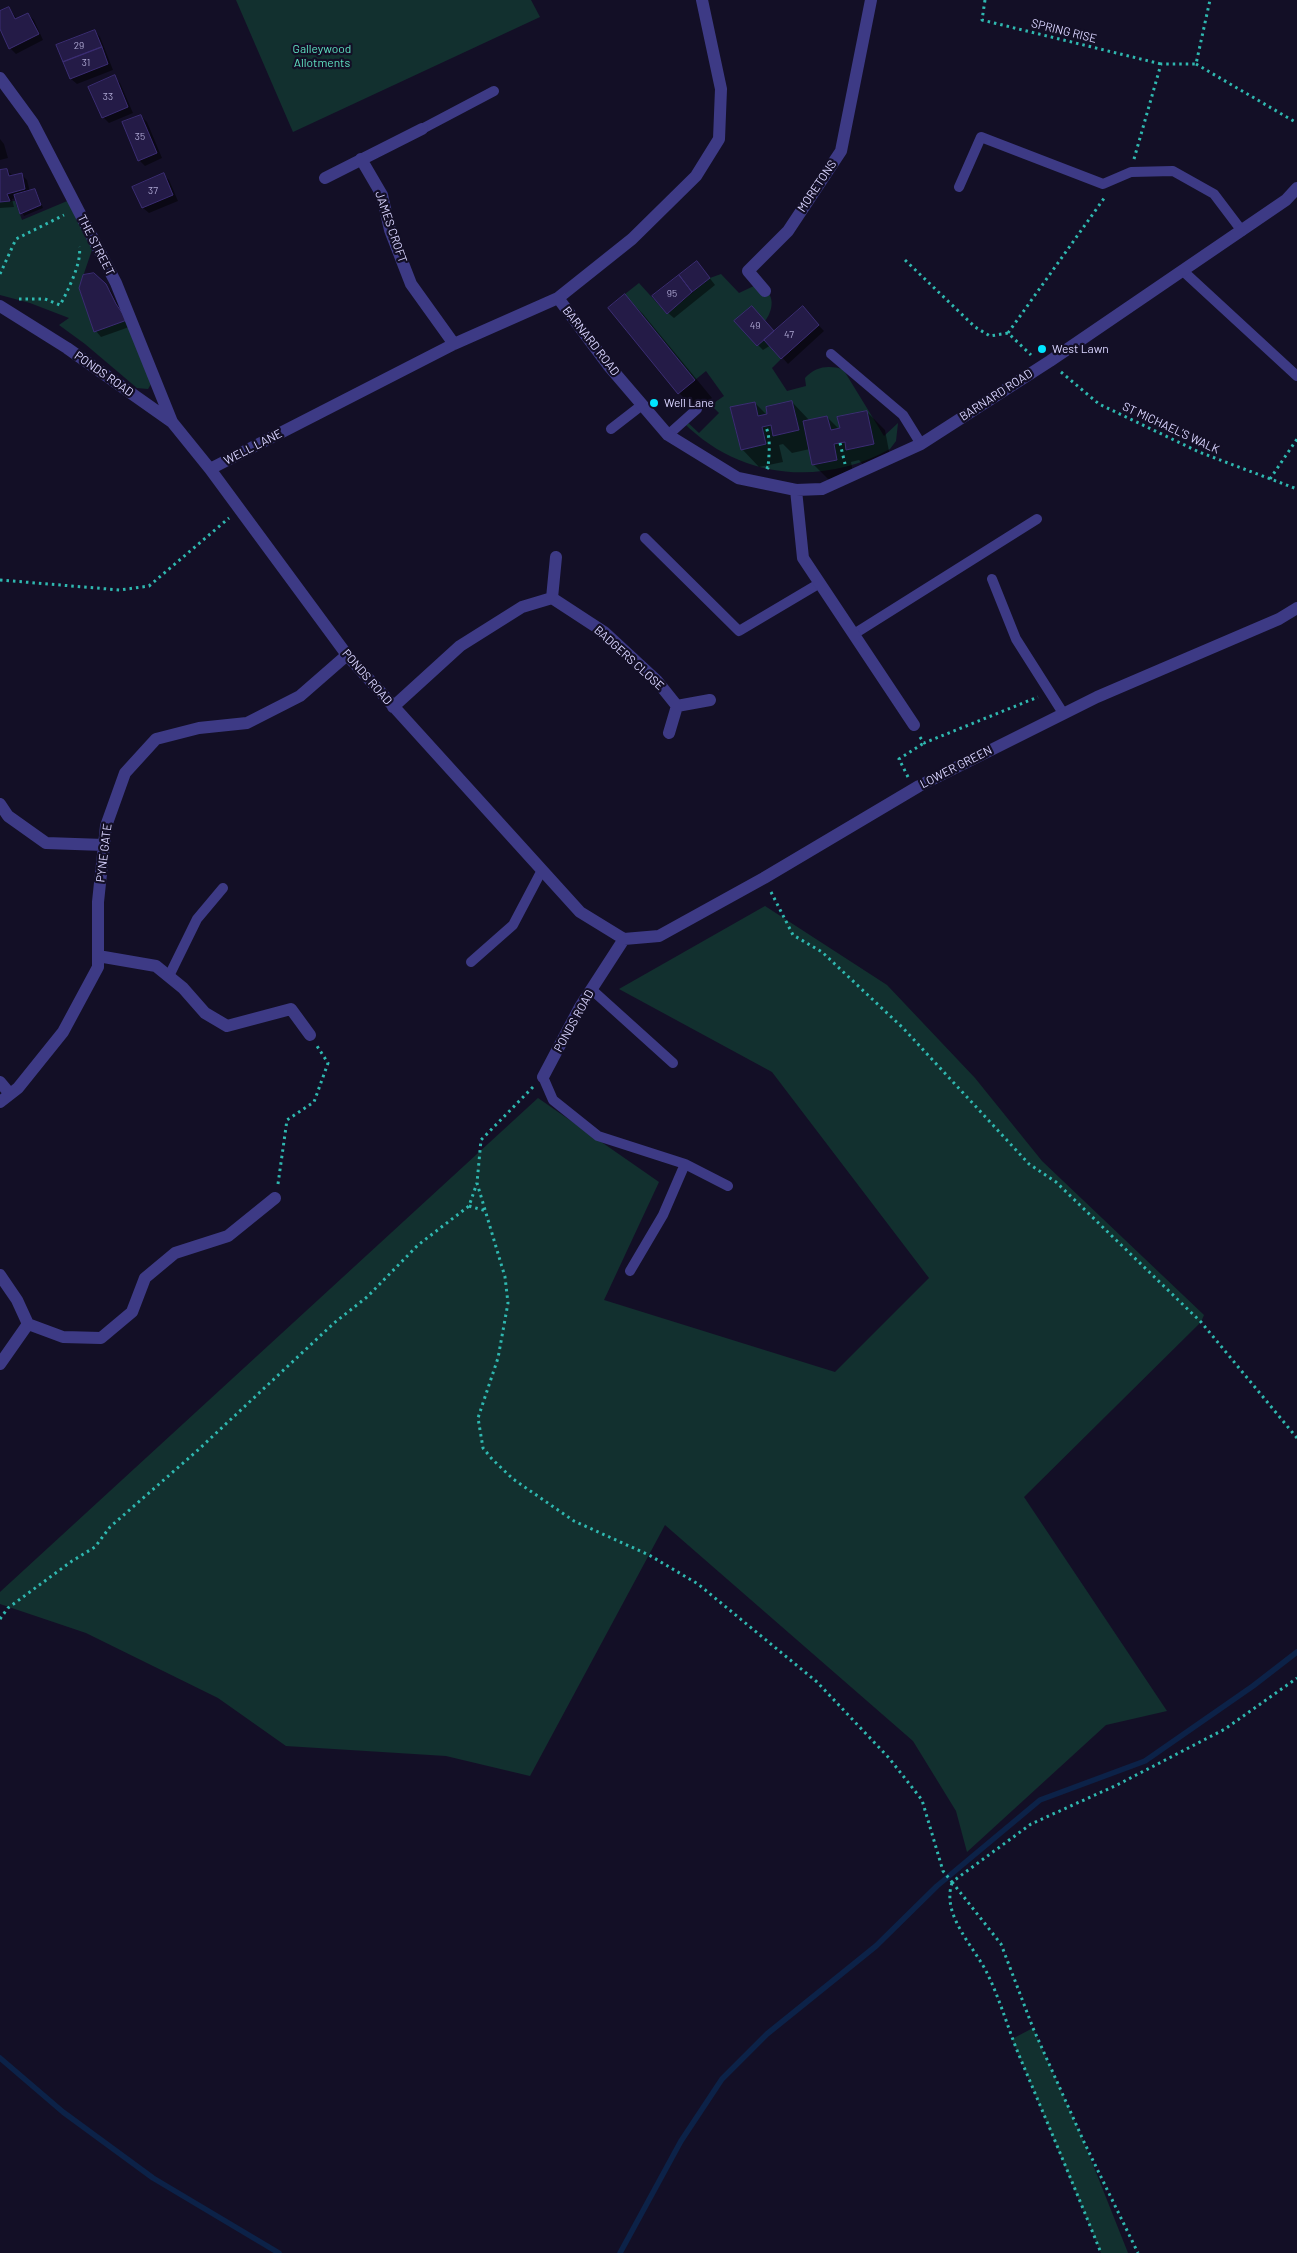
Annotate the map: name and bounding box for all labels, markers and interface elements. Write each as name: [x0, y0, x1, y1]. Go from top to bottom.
street label: SPRING RISE: [1030, 16, 1098, 46]
house number: 29: [74, 40, 84, 52]
park label: Galleywood Allotments: [293, 42, 351, 70]
house number: 31: [82, 57, 90, 69]
house number: 33: [103, 91, 113, 103]
house number: 35: [135, 131, 145, 143]
street label: MORETONS: [794, 157, 840, 215]
house number: 37: [148, 185, 158, 197]
street label: JAMES CROFT: [372, 189, 410, 265]
street label: THE STREET: [74, 212, 118, 278]
house number: 95: [667, 288, 677, 300]
street label: BARNARD ROAD: [559, 303, 623, 379]
house number: 49: [750, 320, 760, 332]
house number: 47: [784, 329, 794, 341]
place label: West Lawn: [1052, 342, 1109, 356]
marker: West Lawn: [1036, 343, 1048, 355]
street label: PONDS ROAD: [72, 348, 136, 400]
street label: BARNARD ROAD: [957, 366, 1035, 424]
place label: Well Lane: [664, 396, 714, 410]
marker: Well Lane: [648, 397, 660, 409]
street label: ST MICHAEL'S WALK: [1120, 399, 1222, 457]
street label: WELL LANE: [221, 426, 285, 468]
street label: BADGERS CLOSE: [591, 623, 667, 693]
street label: PONDS ROAD: [339, 646, 395, 708]
street label: LOWER GREEN: [918, 743, 994, 791]
street label: PYNE GATE: [93, 823, 115, 883]
street label: PONDS ROAD: [551, 987, 597, 1055]

